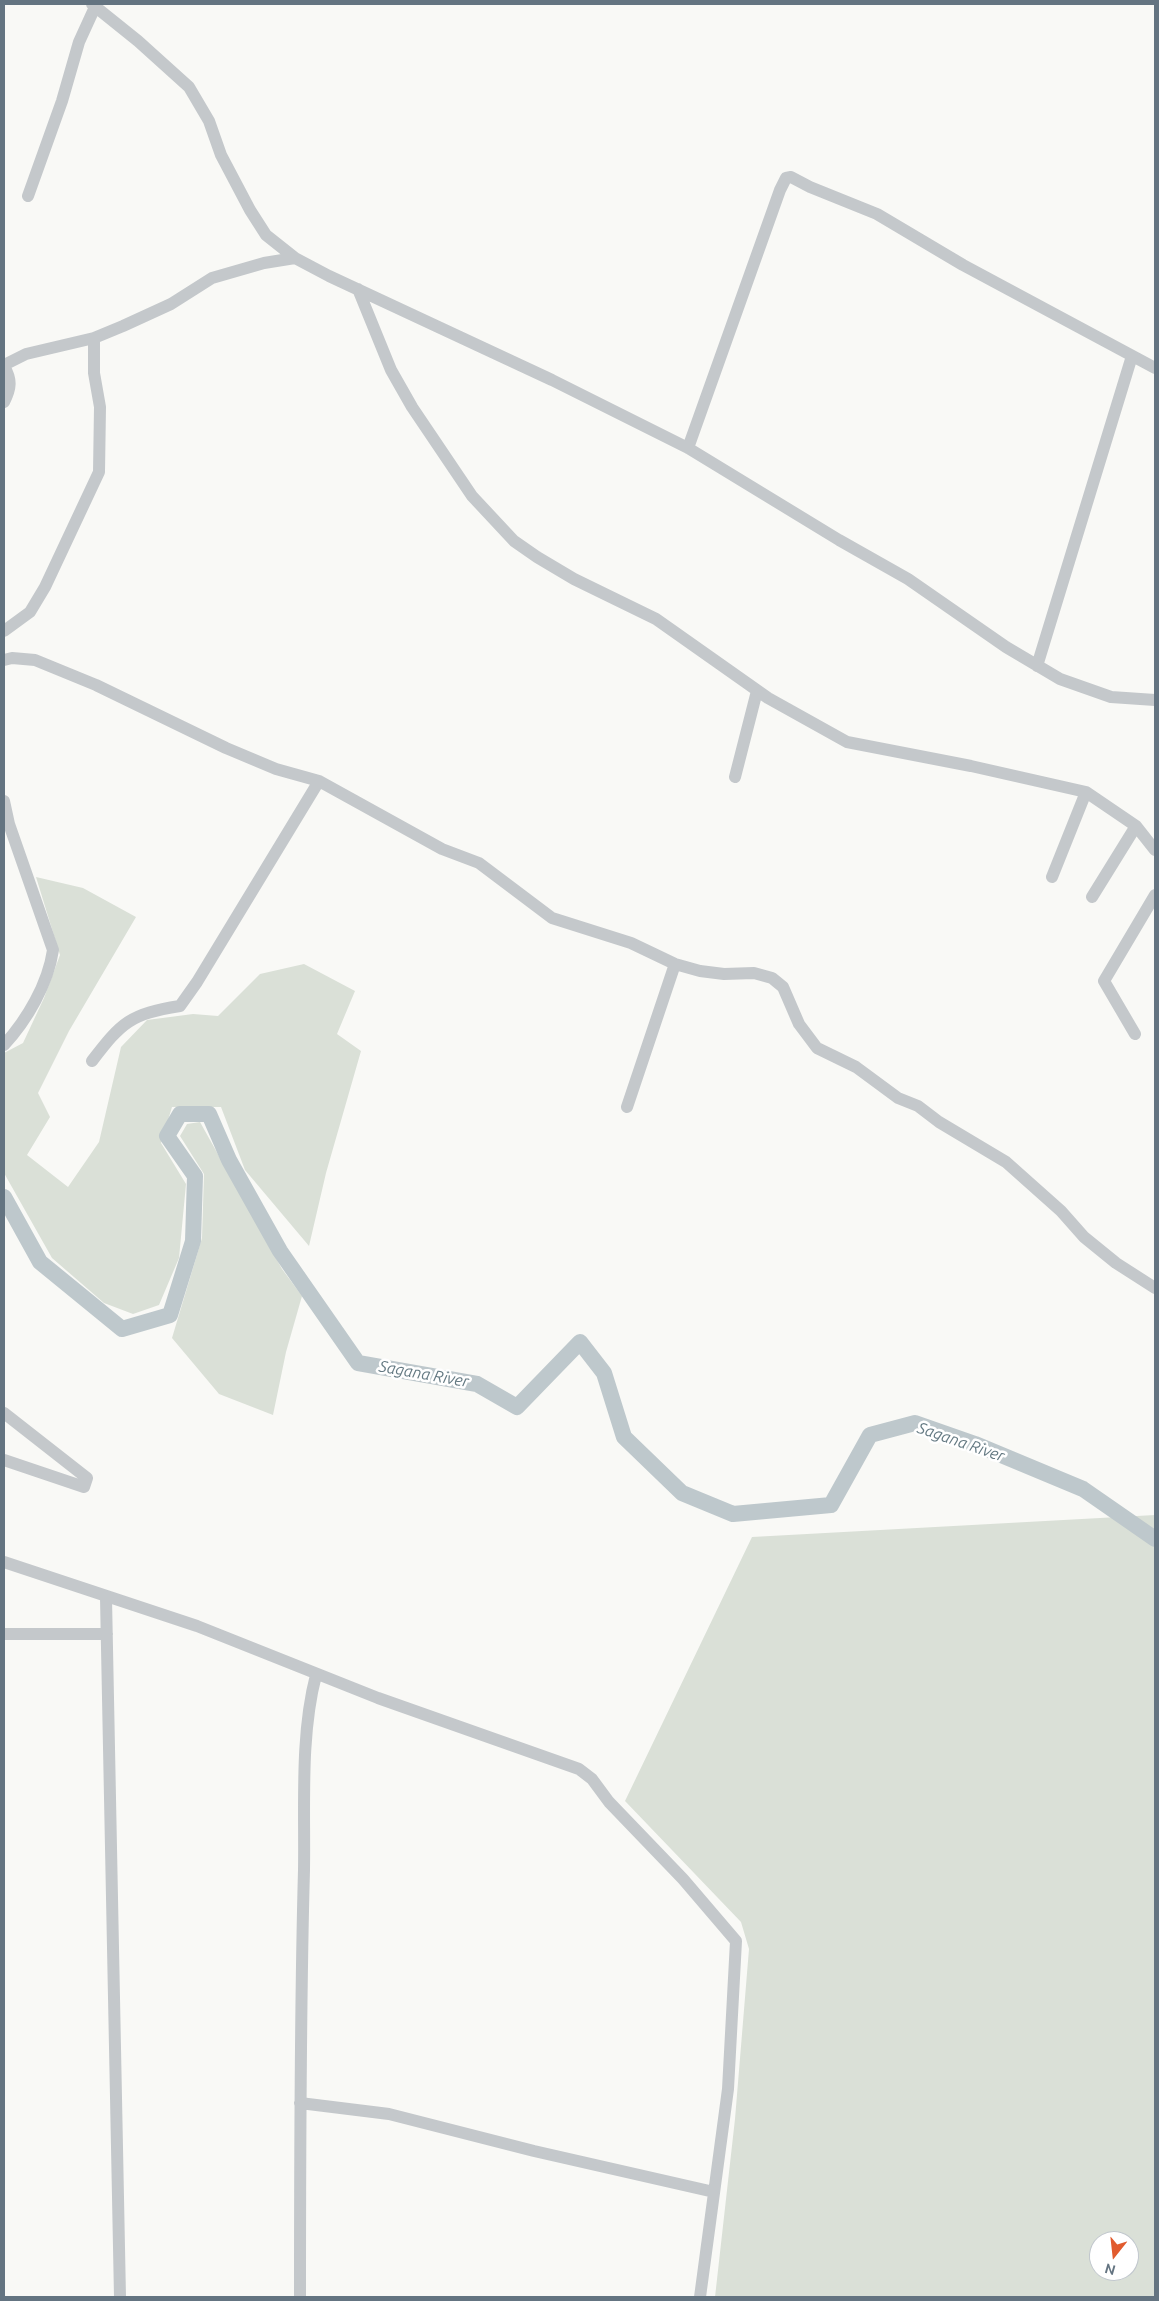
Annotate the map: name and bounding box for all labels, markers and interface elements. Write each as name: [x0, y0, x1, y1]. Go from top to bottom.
water label: Sagana River: [378, 1357, 470, 1391]
water label: Sagana River: [915, 1418, 1007, 1466]
north arrow: [1089, 2231, 1139, 2281]
text: N: [1103, 2260, 1117, 2279]

